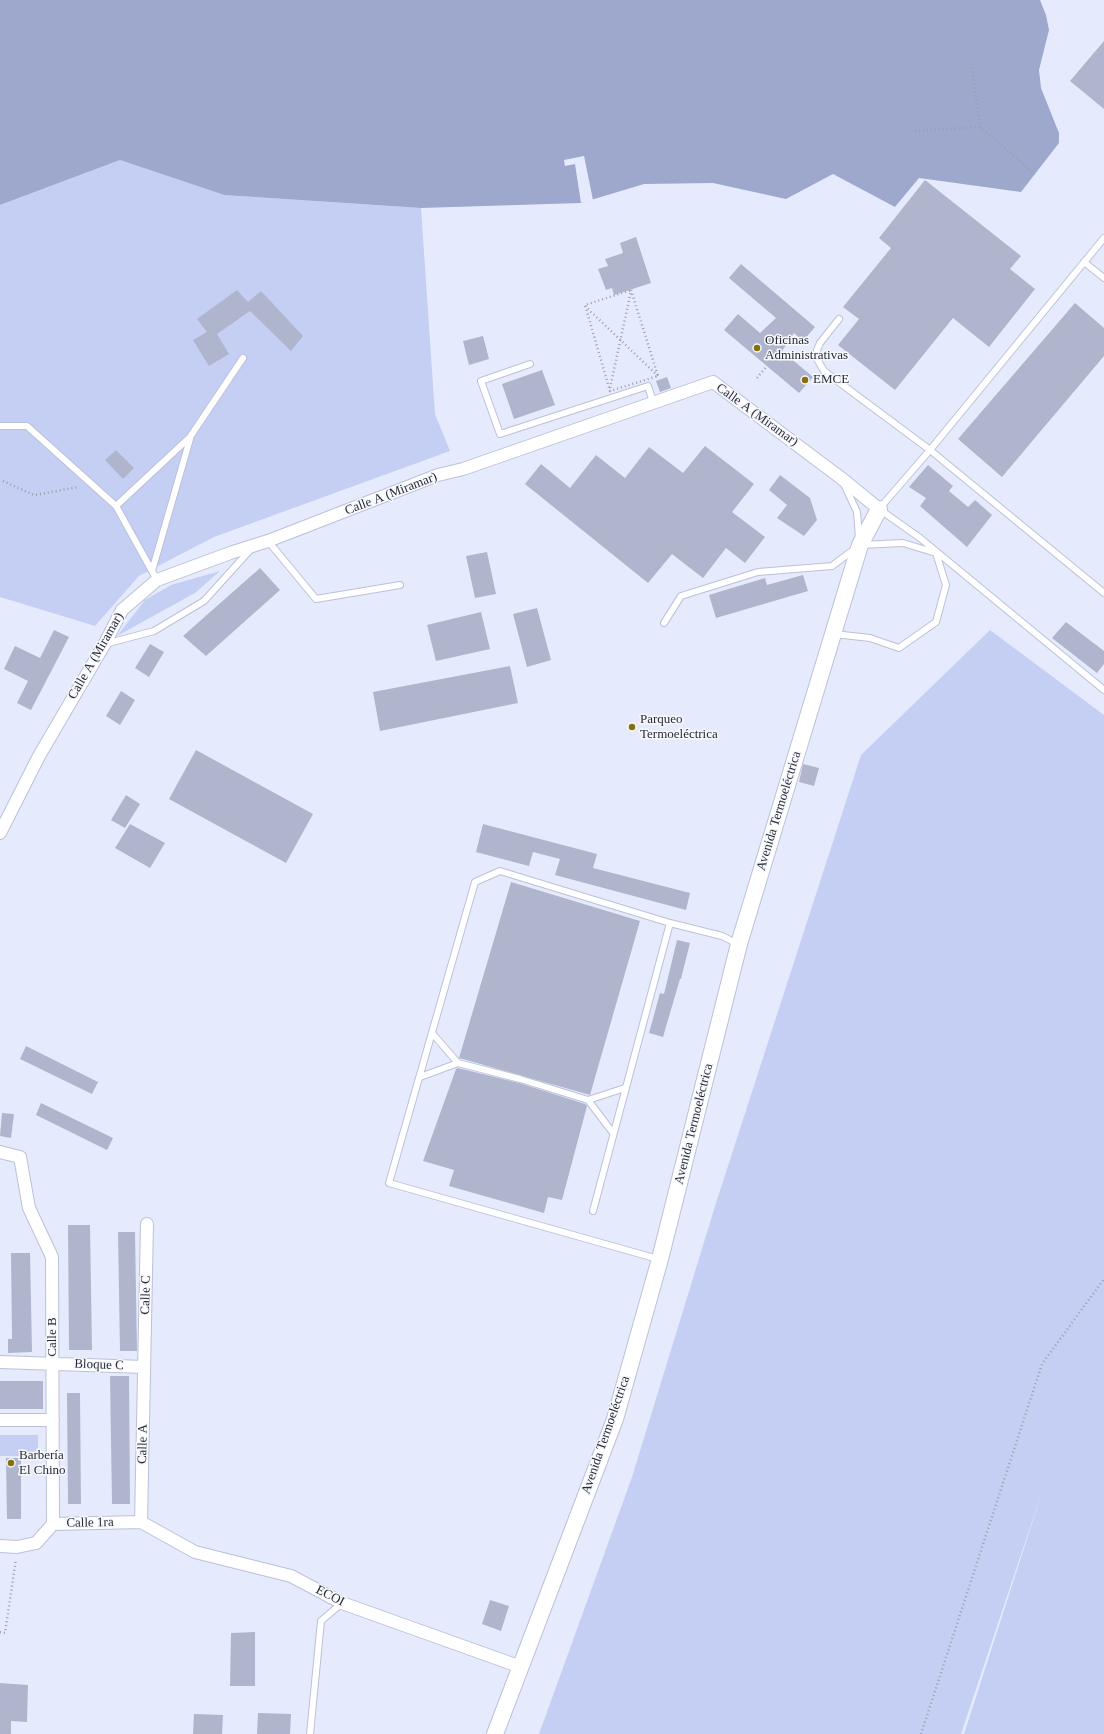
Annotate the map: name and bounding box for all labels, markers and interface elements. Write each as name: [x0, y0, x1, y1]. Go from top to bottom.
place label: Oficinas Administrativas: [765, 333, 848, 364]
marker: Oficinas Administrativas: [752, 343, 762, 353]
place label: EMCE: [813, 372, 849, 388]
marker: EMCE: [800, 375, 810, 385]
street label: Calle A (Miramar): [713, 380, 801, 450]
street label: Calle A (Miramar): [343, 469, 439, 519]
street label: Calle A (Miramar): [65, 610, 127, 702]
place label: Parqueo Termoeléctrica: [640, 712, 718, 743]
marker: Parqueo Termoeléctrica: [627, 722, 637, 732]
street label: Avenida Termoeléctrica: [753, 749, 805, 873]
street label: Avenida Termoeléctrica: [671, 1062, 717, 1186]
street label: Calle C: [138, 1275, 154, 1315]
street label: Calle B: [45, 1317, 61, 1357]
street label: Bloque C: [74, 1356, 124, 1374]
street label: Avenida Termoeléctrica: [578, 1374, 634, 1496]
street label: Calle A: [135, 1424, 151, 1464]
place label: Barbería El Chino: [19, 1448, 66, 1479]
marker: Barbería El Chino: [6, 1458, 16, 1468]
street label: Calle 1ra: [66, 1515, 114, 1531]
street label: ECOI: [313, 1582, 347, 1610]

